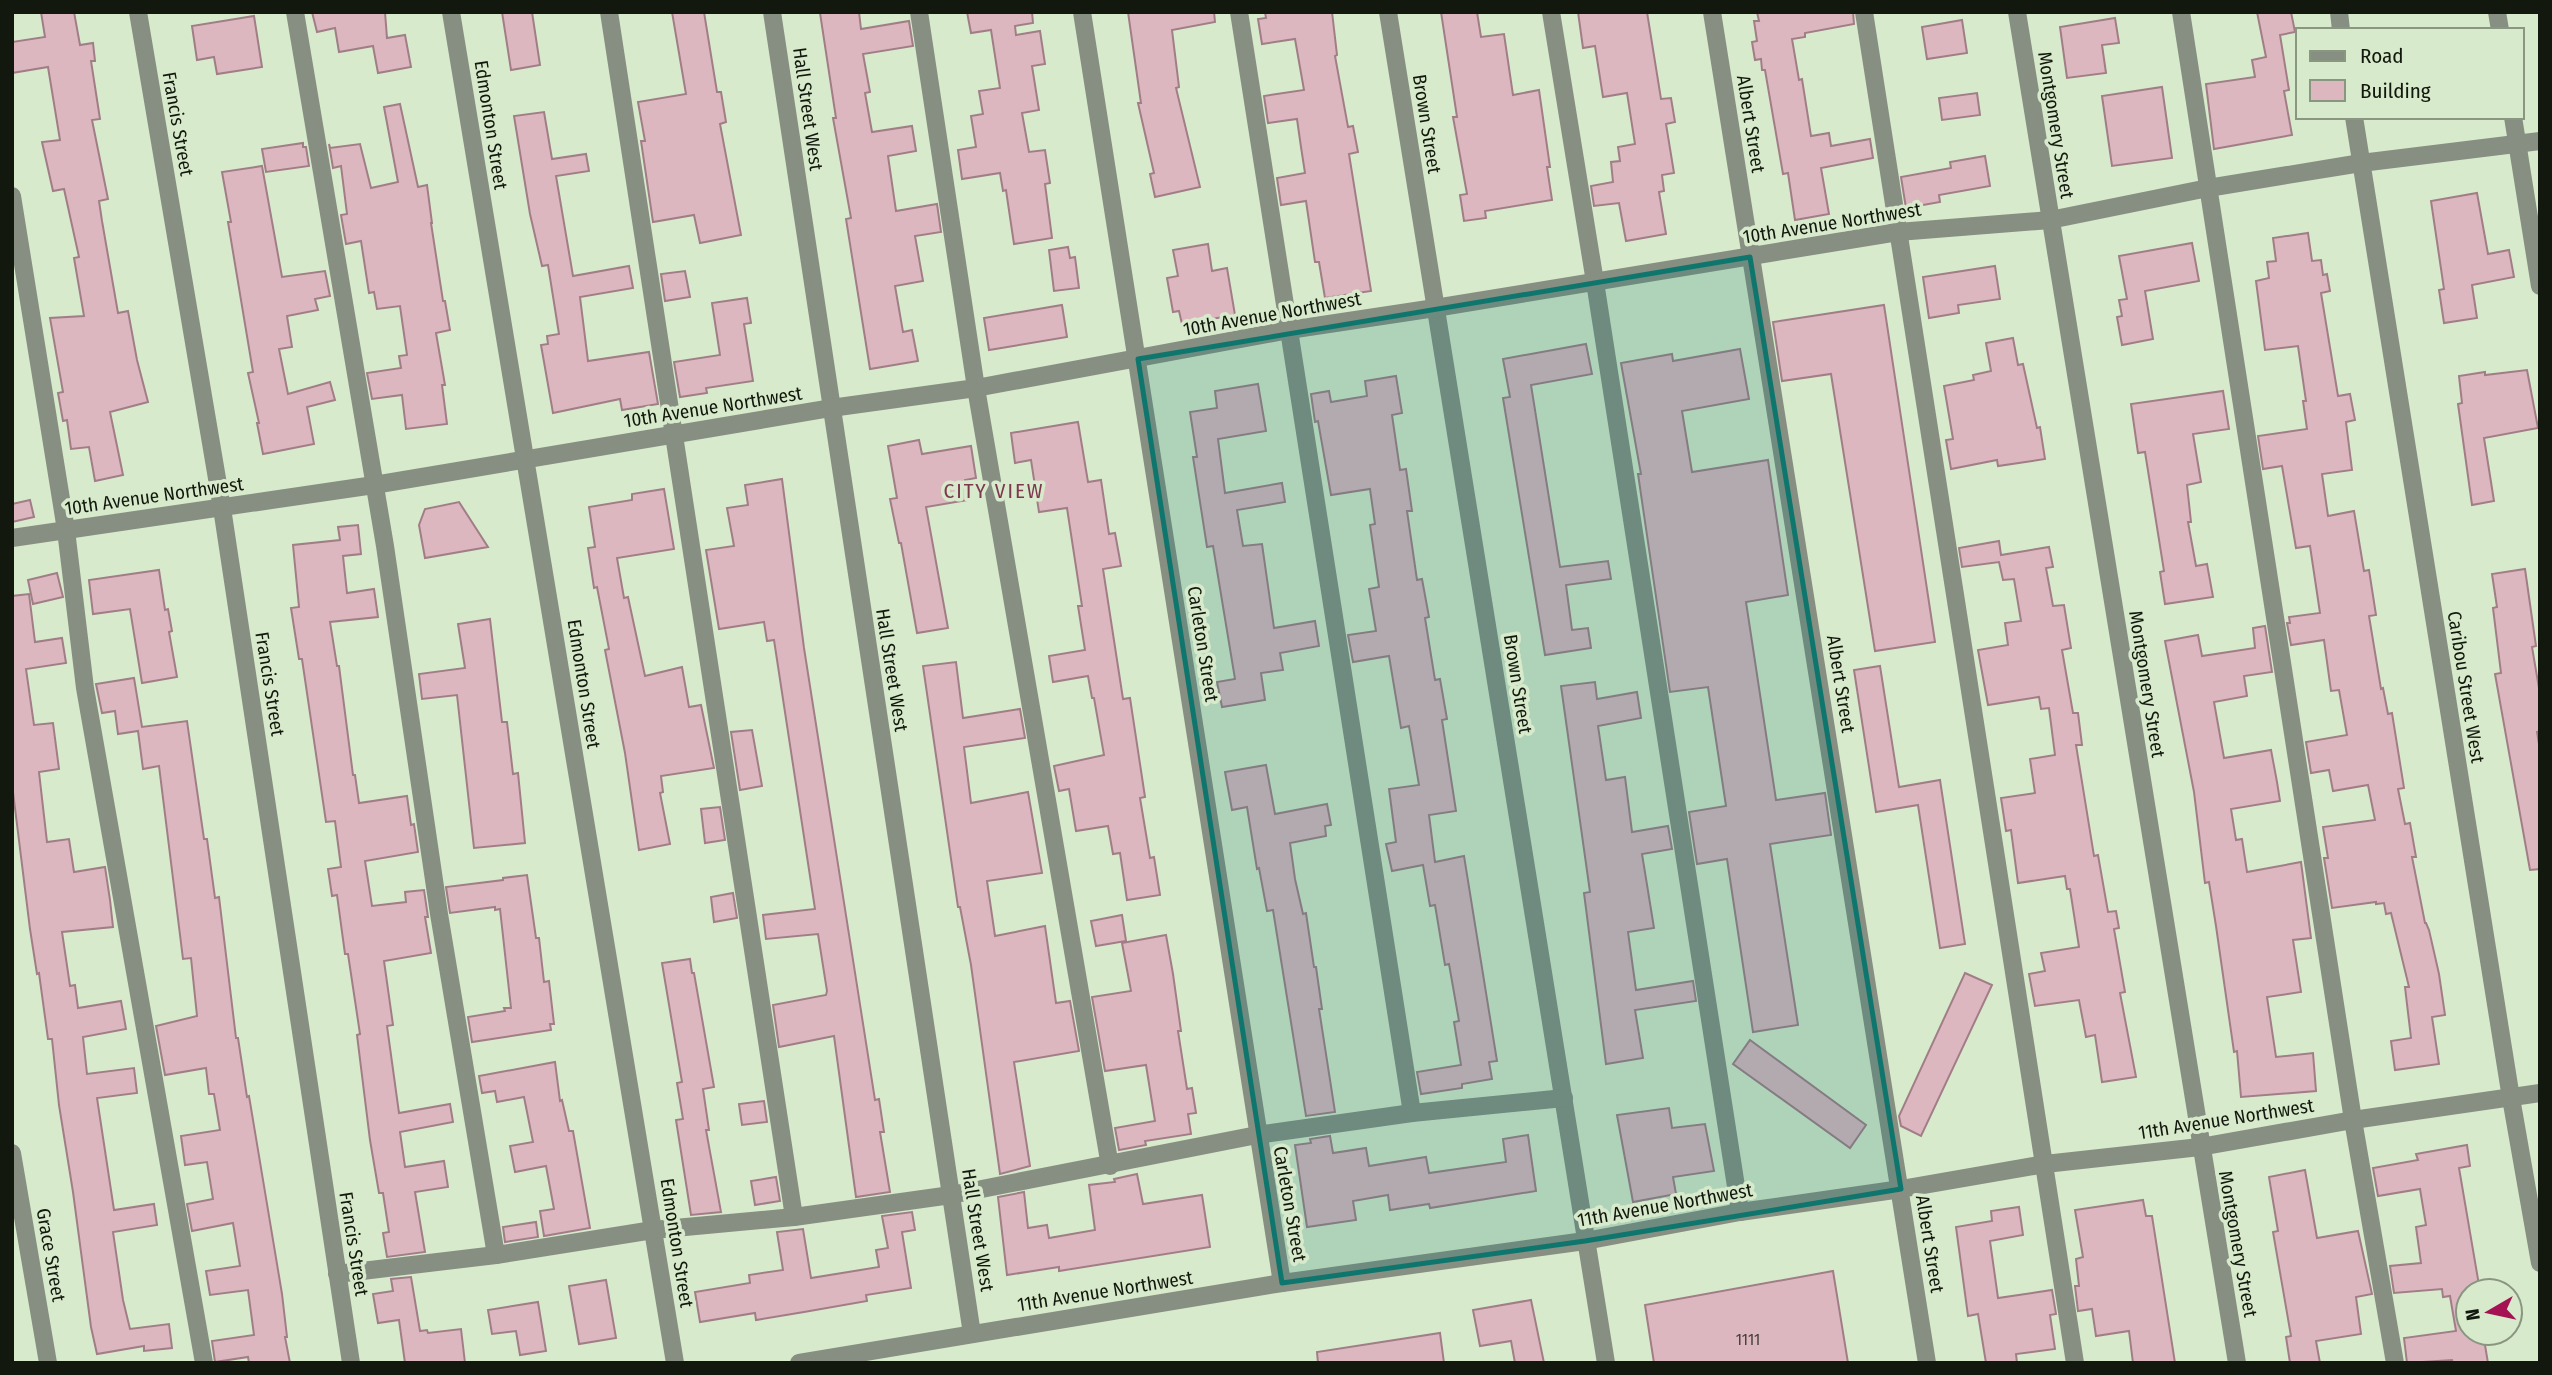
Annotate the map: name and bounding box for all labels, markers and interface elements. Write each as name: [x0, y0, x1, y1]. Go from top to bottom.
legend: [2296, 28, 2524, 119]
text: Road: [2360, 43, 2404, 69]
street label: Hall Street West: [788, 46, 828, 173]
street label: Montgomery Street: [2033, 50, 2079, 201]
street label: Edmonton Street: [469, 59, 513, 192]
street label: Francis Street: [158, 70, 199, 179]
street label: Brown Street: [1408, 73, 1446, 176]
street label: Albert Street: [1732, 74, 1770, 175]
text: Building: [2360, 78, 2431, 104]
street label: 10th Avenue Northwest: [1741, 197, 1924, 248]
street label: 10th Avenue Northwest: [1181, 287, 1363, 341]
street label: 10th Avenue Northwest: [622, 381, 805, 432]
street label: 10th Avenue Northwest: [63, 472, 246, 520]
district label: CITY VIEW: [943, 478, 1045, 504]
street label: Carleton Street: [1183, 584, 1224, 704]
street label: Hall Street West: [871, 607, 913, 734]
street label: Montgomery Street: [2124, 609, 2170, 760]
street label: Caribou Street West: [2443, 609, 2489, 765]
street label: Edmonton Street: [562, 618, 606, 751]
street label: Francis Street: [250, 630, 290, 739]
street label: Brown Street: [1499, 633, 1537, 736]
street label: Albert Street: [1822, 634, 1860, 735]
street label: 11th Avenue Northwest: [2137, 1094, 2316, 1144]
street label: Carleton Street: [1269, 1144, 1312, 1264]
street label: Hall Street West: [957, 1167, 999, 1294]
street label: Montgomery Street: [2214, 1169, 2262, 1320]
street label: Edmonton Street: [655, 1177, 699, 1310]
street label: 11th Avenue Northwest: [1576, 1178, 1755, 1232]
street label: Francis Street: [334, 1190, 374, 1299]
street label: Albert Street: [1911, 1194, 1949, 1295]
street label: Grace Street: [31, 1206, 71, 1304]
street label: 11th Avenue Northwest: [1016, 1266, 1195, 1316]
north arrow: [2454, 1277, 2524, 1347]
text: N: [2460, 1307, 2485, 1322]
house number: 1111: [1736, 1330, 1760, 1349]

